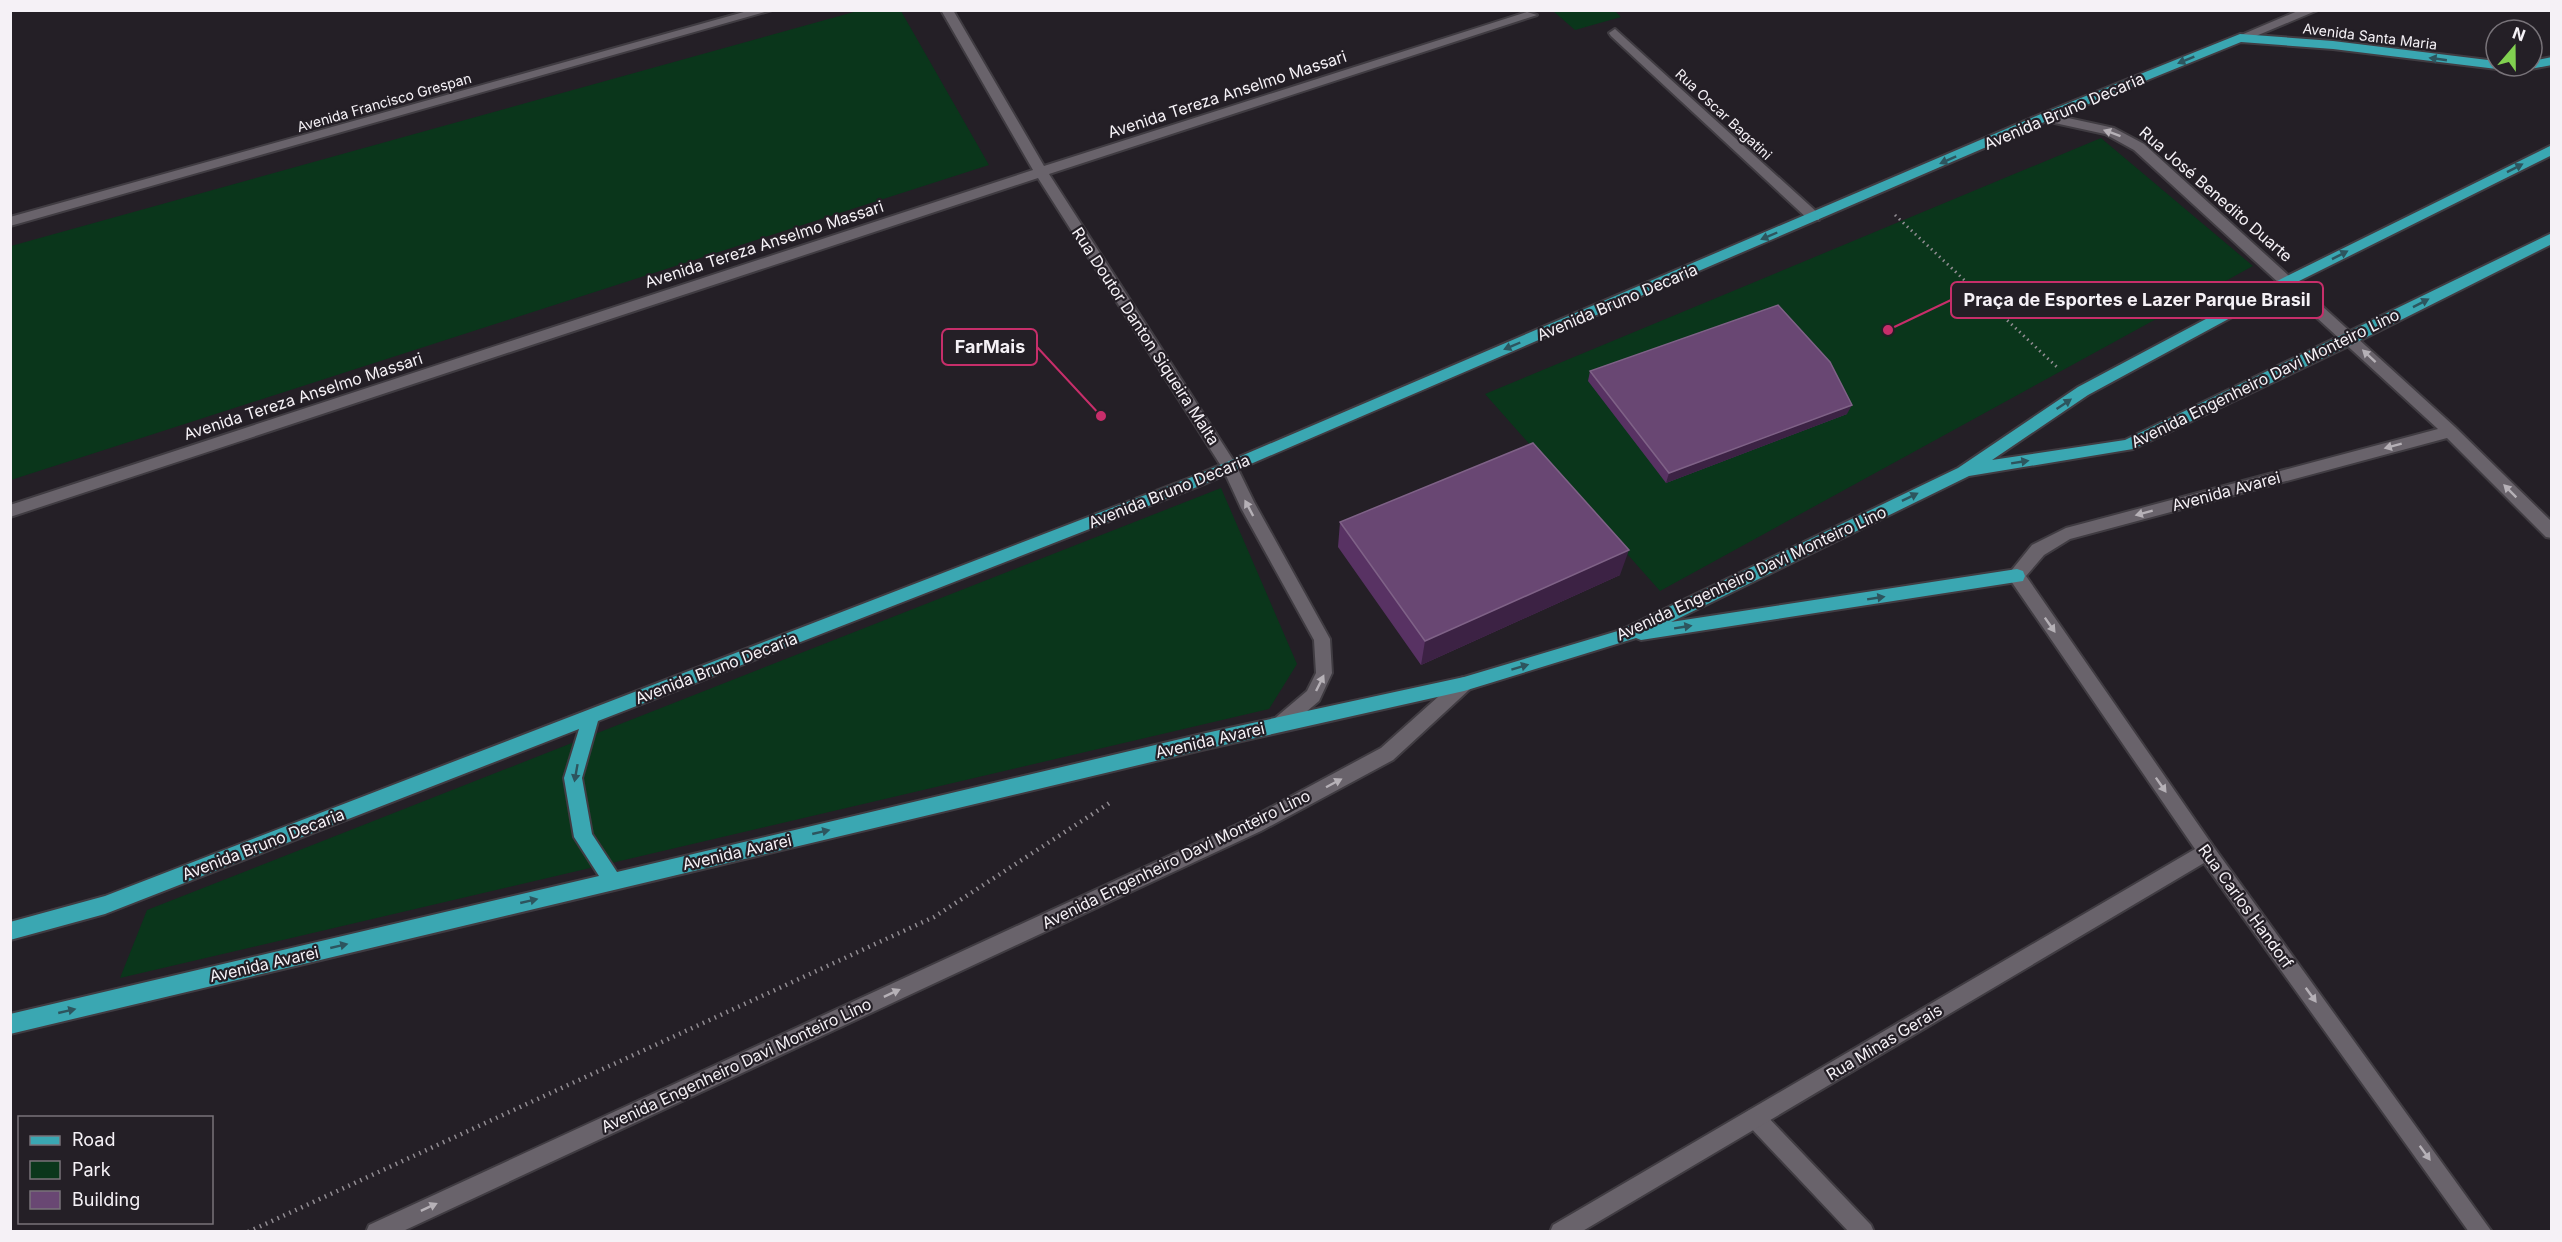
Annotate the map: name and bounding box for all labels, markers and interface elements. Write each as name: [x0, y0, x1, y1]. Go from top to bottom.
north arrow: [2484, 18, 2544, 78]
street label: Avenida Santa Maria: [2302, 19, 2438, 53]
text: N: [2510, 22, 2528, 45]
street label: Avenida Tereza Anselmo Massari: [1105, 46, 1349, 142]
one-way arrow: [2428, 54, 2447, 63]
one-way arrow: [2177, 56, 2195, 65]
street label: Rua Oscar Bagatini: [1672, 65, 1776, 163]
street label: Avenida Bruno Decaria: [1981, 68, 2147, 154]
street label: Avenida Francisco Grespan: [295, 69, 473, 135]
street label: Rua José Benedito Duarte: [2135, 122, 2297, 266]
one-way arrow: [2102, 127, 2120, 137]
one-way arrow: [1939, 155, 1957, 165]
one-way arrow: [2506, 163, 2523, 172]
street label: Avenida Tereza Anselmo Massari: [642, 196, 886, 292]
street label: Rua Doutor Danton Siqueira Malta: [1068, 223, 1224, 449]
one-way arrow: [1760, 232, 1778, 241]
one-way arrow: [2332, 250, 2349, 260]
street label: Avenida Bruno Decaria: [1534, 259, 1700, 345]
callout: Praça de Esportes e Lazer Parque Brasil: [1951, 282, 2323, 318]
text: Praça de Esportes e Lazer Parque Brasil: [1963, 289, 2311, 310]
one-way arrow: [2413, 298, 2430, 308]
street label: Avenida Engenheiro Davi Monteiro Lino: [2128, 304, 2402, 452]
callout: FarMais: [942, 329, 1037, 365]
text: FarMais: [955, 336, 1025, 357]
one-way arrow: [1503, 341, 1521, 351]
street label: Avenida Tereza Anselmo Massari: [181, 348, 425, 444]
one-way arrow: [2362, 350, 2377, 363]
one-way arrow: [2055, 398, 2071, 410]
one-way arrow: [2384, 442, 2402, 451]
street label: Avenida Bruno Decaria: [1085, 449, 1253, 533]
one-way arrow: [2011, 458, 2030, 467]
street label: Avenida Avarei: [2170, 467, 2282, 515]
one-way arrow: [2503, 483, 2517, 498]
one-way arrow: [1901, 493, 1918, 502]
one-way arrow: [1245, 499, 1255, 517]
street label: Avenida Engenheiro Davi Monteiro Lino: [1613, 501, 1889, 645]
one-way arrow: [2135, 509, 2153, 518]
one-way arrow: [1867, 593, 1886, 602]
one-way arrow: [2044, 616, 2056, 632]
one-way arrow: [1674, 622, 1693, 631]
street label: Avenida Bruno Decaria: [632, 628, 800, 708]
one-way arrow: [1511, 662, 1529, 671]
one-way arrow: [1314, 674, 1324, 692]
street label: Avenida Avarei: [1153, 718, 1267, 762]
one-way arrow: [571, 764, 580, 783]
one-way arrow: [2155, 777, 2167, 793]
one-way arrow: [1325, 778, 1342, 788]
street label: Avenida Engenheiro Davi Monteiro Lino: [1039, 785, 1313, 933]
street label: Avenida Bruno Decaria: [179, 804, 347, 884]
one-way arrow: [811, 827, 830, 836]
street label: Avenida Avarei: [680, 830, 794, 874]
street label: Rua Carlos Handorf: [2194, 840, 2298, 972]
one-way arrow: [519, 896, 538, 906]
one-way arrow: [330, 941, 348, 951]
street label: Avenida Avarei: [207, 942, 321, 986]
one-way arrow: [2305, 987, 2317, 1003]
one-way arrow: [884, 988, 901, 997]
street label: Avenida Engenheiro Davi Monteiro Lino: [598, 993, 874, 1137]
street label: Rua Minas Gerais: [1822, 1000, 1946, 1084]
one-way arrow: [58, 1005, 77, 1015]
legend: [18, 1116, 213, 1224]
text: Road: [72, 1129, 115, 1150]
one-way arrow: [2419, 1145, 2431, 1161]
text: Park: [72, 1159, 111, 1180]
text: Building: [72, 1189, 140, 1210]
one-way arrow: [421, 1202, 438, 1211]

